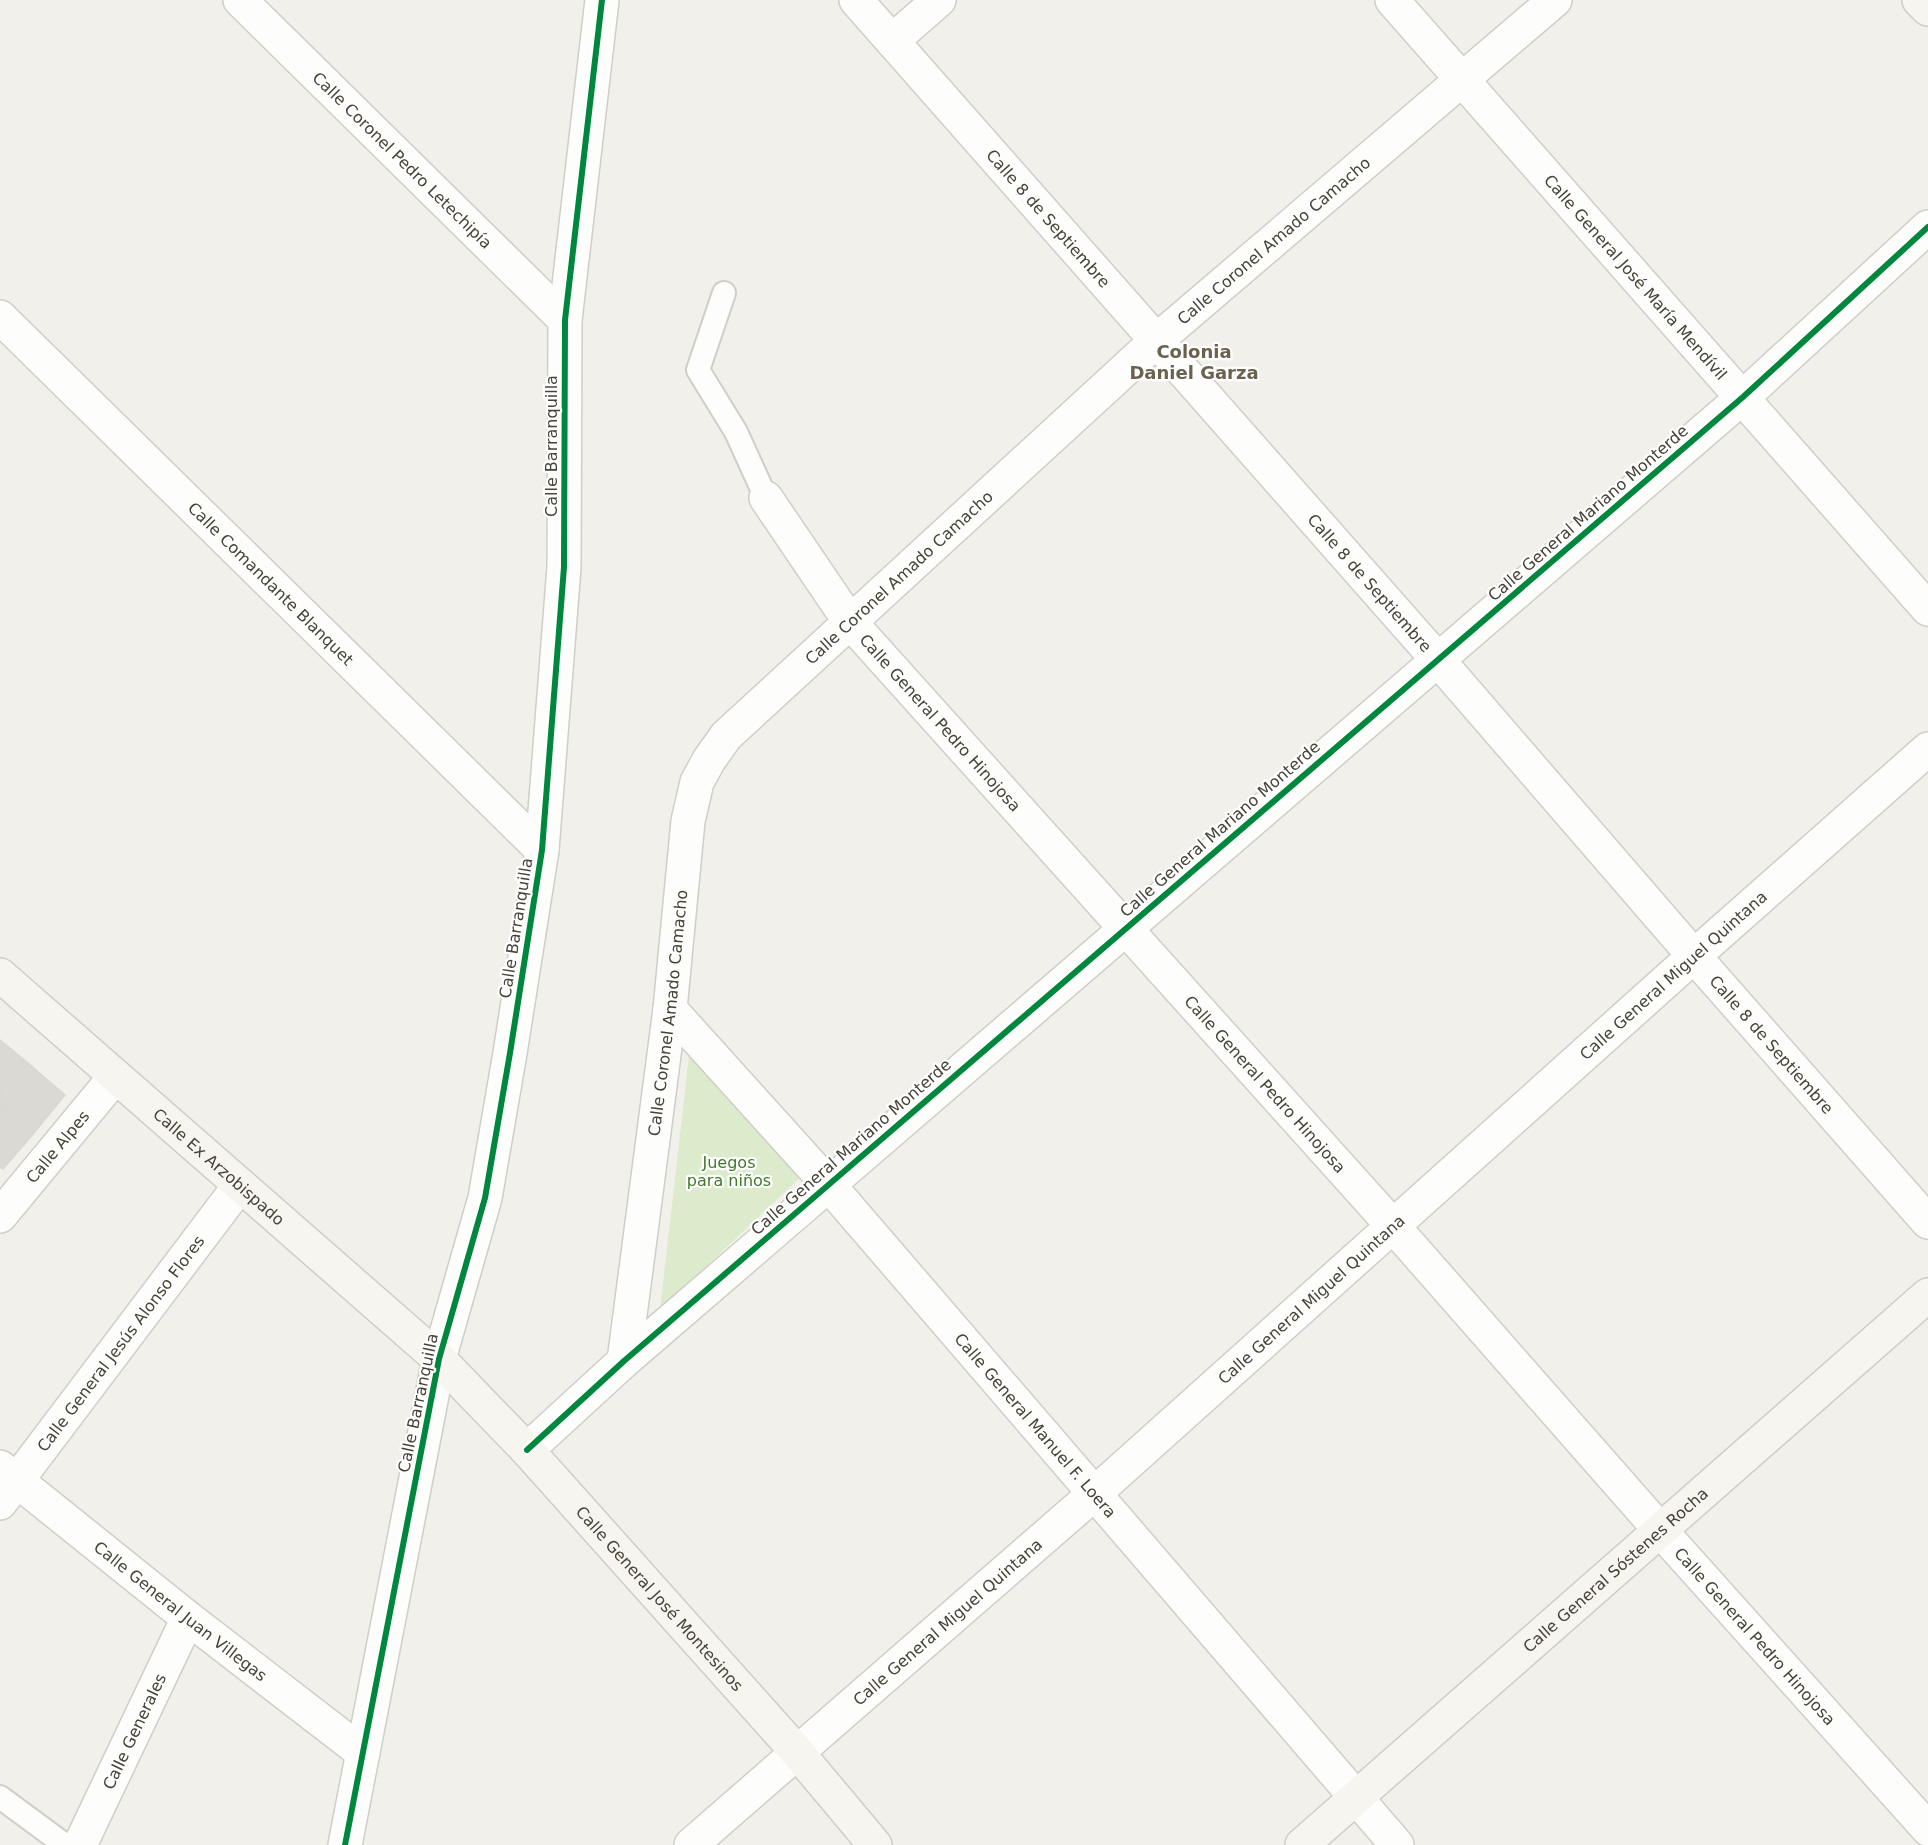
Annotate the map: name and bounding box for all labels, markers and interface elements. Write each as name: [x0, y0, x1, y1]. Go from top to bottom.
street label: Calle Coronel Pedro Letechipía: [309, 68, 496, 252]
street label: Calle 8 de Septiembre: [983, 145, 1114, 291]
street label: Calle Coronel Amado Camacho: [1173, 153, 1374, 328]
street label: Calle General José María Mendívil: [1540, 170, 1731, 384]
district label: Colonia Daniel Garza: [1129, 341, 1259, 383]
street label: Calle Barranquilla: [542, 375, 561, 517]
street label: Calle General Mariano Monterde: [1484, 421, 1692, 605]
street label: Calle Coronel Amado Camacho: [801, 486, 997, 668]
street label: Calle Comandante Blanquet: [184, 498, 358, 669]
street label: Calle 8 de Septiembre: [1304, 510, 1436, 656]
street label: Calle General Pedro Hinojosa: [856, 630, 1025, 815]
street label: Calle General Mariano Monterde: [1116, 737, 1324, 921]
street label: Calle Barranquilla: [496, 856, 536, 1000]
street label: Calle General Miguel Quintana: [1576, 887, 1771, 1064]
street label: Calle Coronel Amado Camacho: [644, 889, 691, 1137]
street label: Calle 8 de Septiembre: [1706, 971, 1838, 1117]
street label: Calle General Pedro Hinojosa: [1181, 991, 1350, 1177]
street label: Calle General Mariano Monterde: [747, 1055, 955, 1239]
street label: Calle Ex Arzobispado: [150, 1104, 289, 1229]
street label: Calle Alpes: [22, 1106, 93, 1187]
park label: Juegos para niños: [687, 1153, 771, 1190]
street label: Calle General Miguel Quintana: [1214, 1211, 1408, 1388]
street label: Calle General Jesús Alonso Flores: [33, 1232, 208, 1455]
street label: Calle General Manuel F. Loera: [951, 1329, 1120, 1521]
street label: Calle Barranquilla: [394, 1332, 442, 1474]
street label: Calle General Sóstenes Rocha: [1519, 1483, 1712, 1656]
street label: Calle General José Montesinos: [572, 1502, 747, 1695]
street label: Calle General Miguel Quintana: [849, 1534, 1046, 1709]
street label: Calle General Juan Villegas: [90, 1537, 271, 1685]
street label: Calle General Pedro Hinojosa: [1671, 1543, 1840, 1729]
street label: Calle Generales: [98, 1670, 170, 1792]

